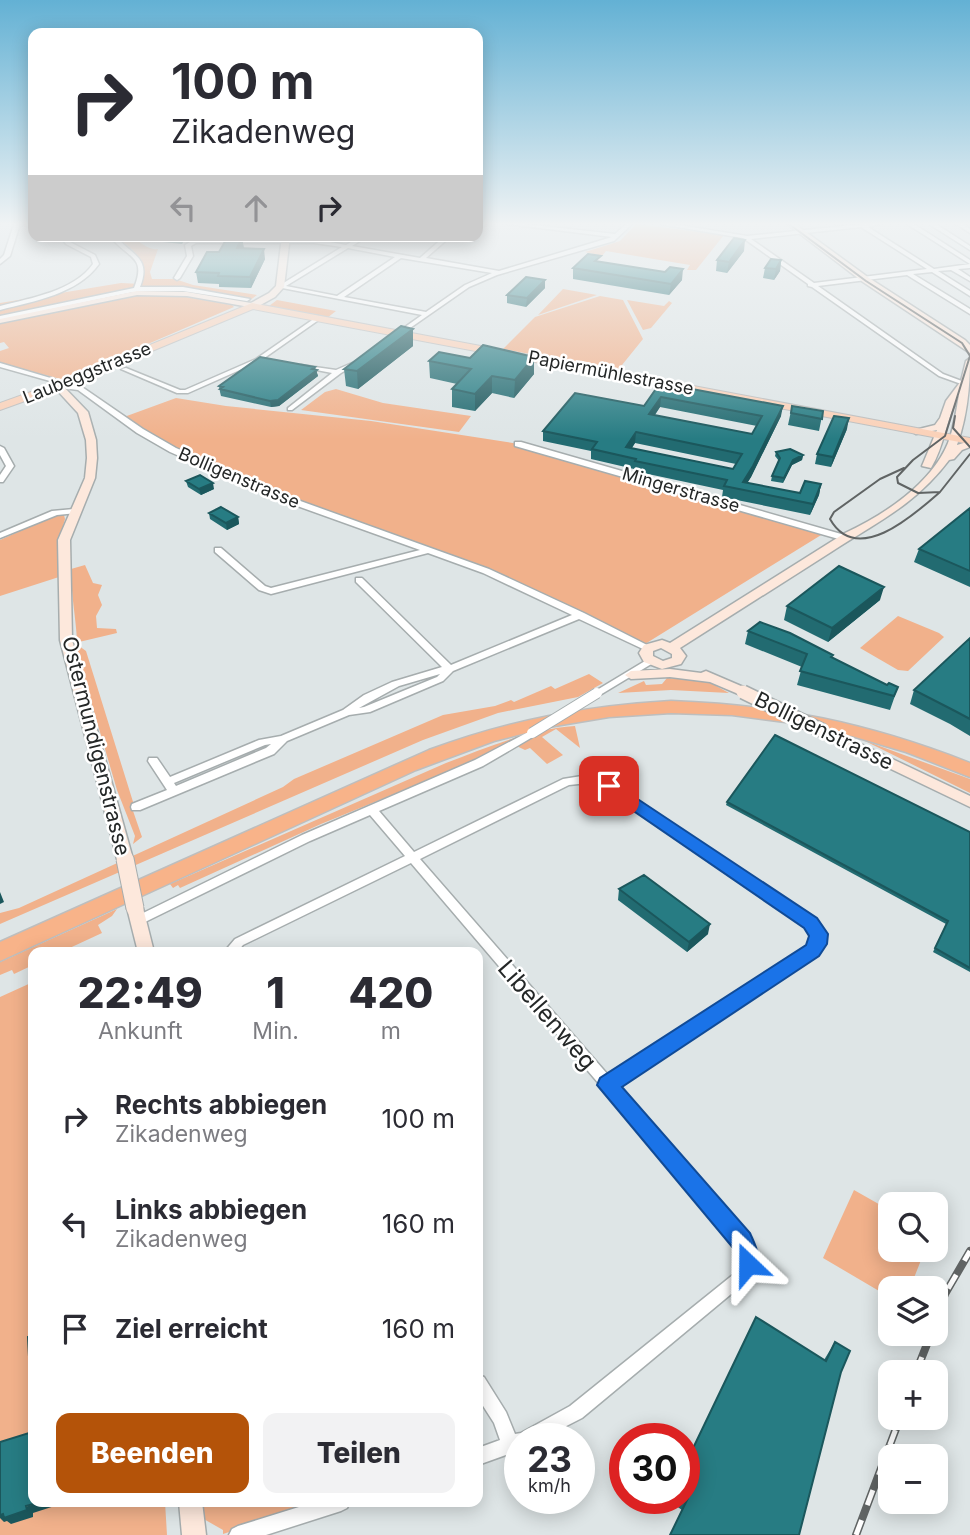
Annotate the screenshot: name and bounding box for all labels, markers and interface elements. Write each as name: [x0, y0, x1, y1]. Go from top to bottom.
text: 100 m: [171, 52, 315, 111]
icon: right: [56, 56, 147, 147]
text: Zikadenweg: [171, 112, 355, 151]
icon: left: [164, 189, 202, 227]
icon: ahead: [237, 189, 275, 227]
icon: right: [310, 189, 348, 227]
street label: Laubeggstrasse: [20, 337, 154, 408]
street label: Papiermühlestrasse: [527, 346, 696, 399]
street label: Bolligenstrasse: [175, 443, 303, 513]
street label: Mingerstrasse: [620, 463, 742, 516]
street label: Ostermundigenstrasse: [57, 634, 136, 858]
street label: Bolligenstrasse: [751, 686, 898, 775]
pin: [579, 756, 639, 816]
icon: arrive: [590, 767, 628, 805]
street label: Libellenweg: [492, 954, 603, 1075]
text: 22:49: [78, 967, 203, 1018]
text: 1: [266, 967, 285, 1018]
text: 420: [349, 967, 433, 1018]
text: Ankunft: [98, 1017, 182, 1045]
text: Min.: [252, 1017, 299, 1045]
text: m: [381, 1017, 401, 1045]
text: Rechts abbiegen: [115, 1089, 327, 1120]
icon: right: [56, 1100, 94, 1138]
text: 100 m: [382, 1103, 455, 1134]
text: Zikadenweg: [115, 1120, 248, 1148]
map controls: [878, 1192, 948, 1514]
button: search: [878, 1192, 948, 1262]
text: Links abbiegen: [115, 1194, 307, 1225]
icon: left: [56, 1205, 94, 1243]
text: 160 m: [382, 1208, 455, 1239]
text: Zikadenweg: [115, 1225, 248, 1253]
position arrow: [711, 1227, 785, 1301]
button: layers: [878, 1276, 948, 1346]
icon: arrive: [56, 1310, 94, 1348]
text: Ziel erreicht: [115, 1313, 268, 1344]
text: 160 m: [382, 1313, 455, 1344]
button: +: [878, 1360, 948, 1430]
button: Beenden: [56, 1413, 249, 1493]
button: Teilen: [263, 1413, 455, 1493]
speed limit sign: 30: [609, 1423, 700, 1514]
text: 23: [527, 1438, 572, 1480]
button: −: [878, 1444, 948, 1514]
text: km/h: [528, 1475, 571, 1496]

